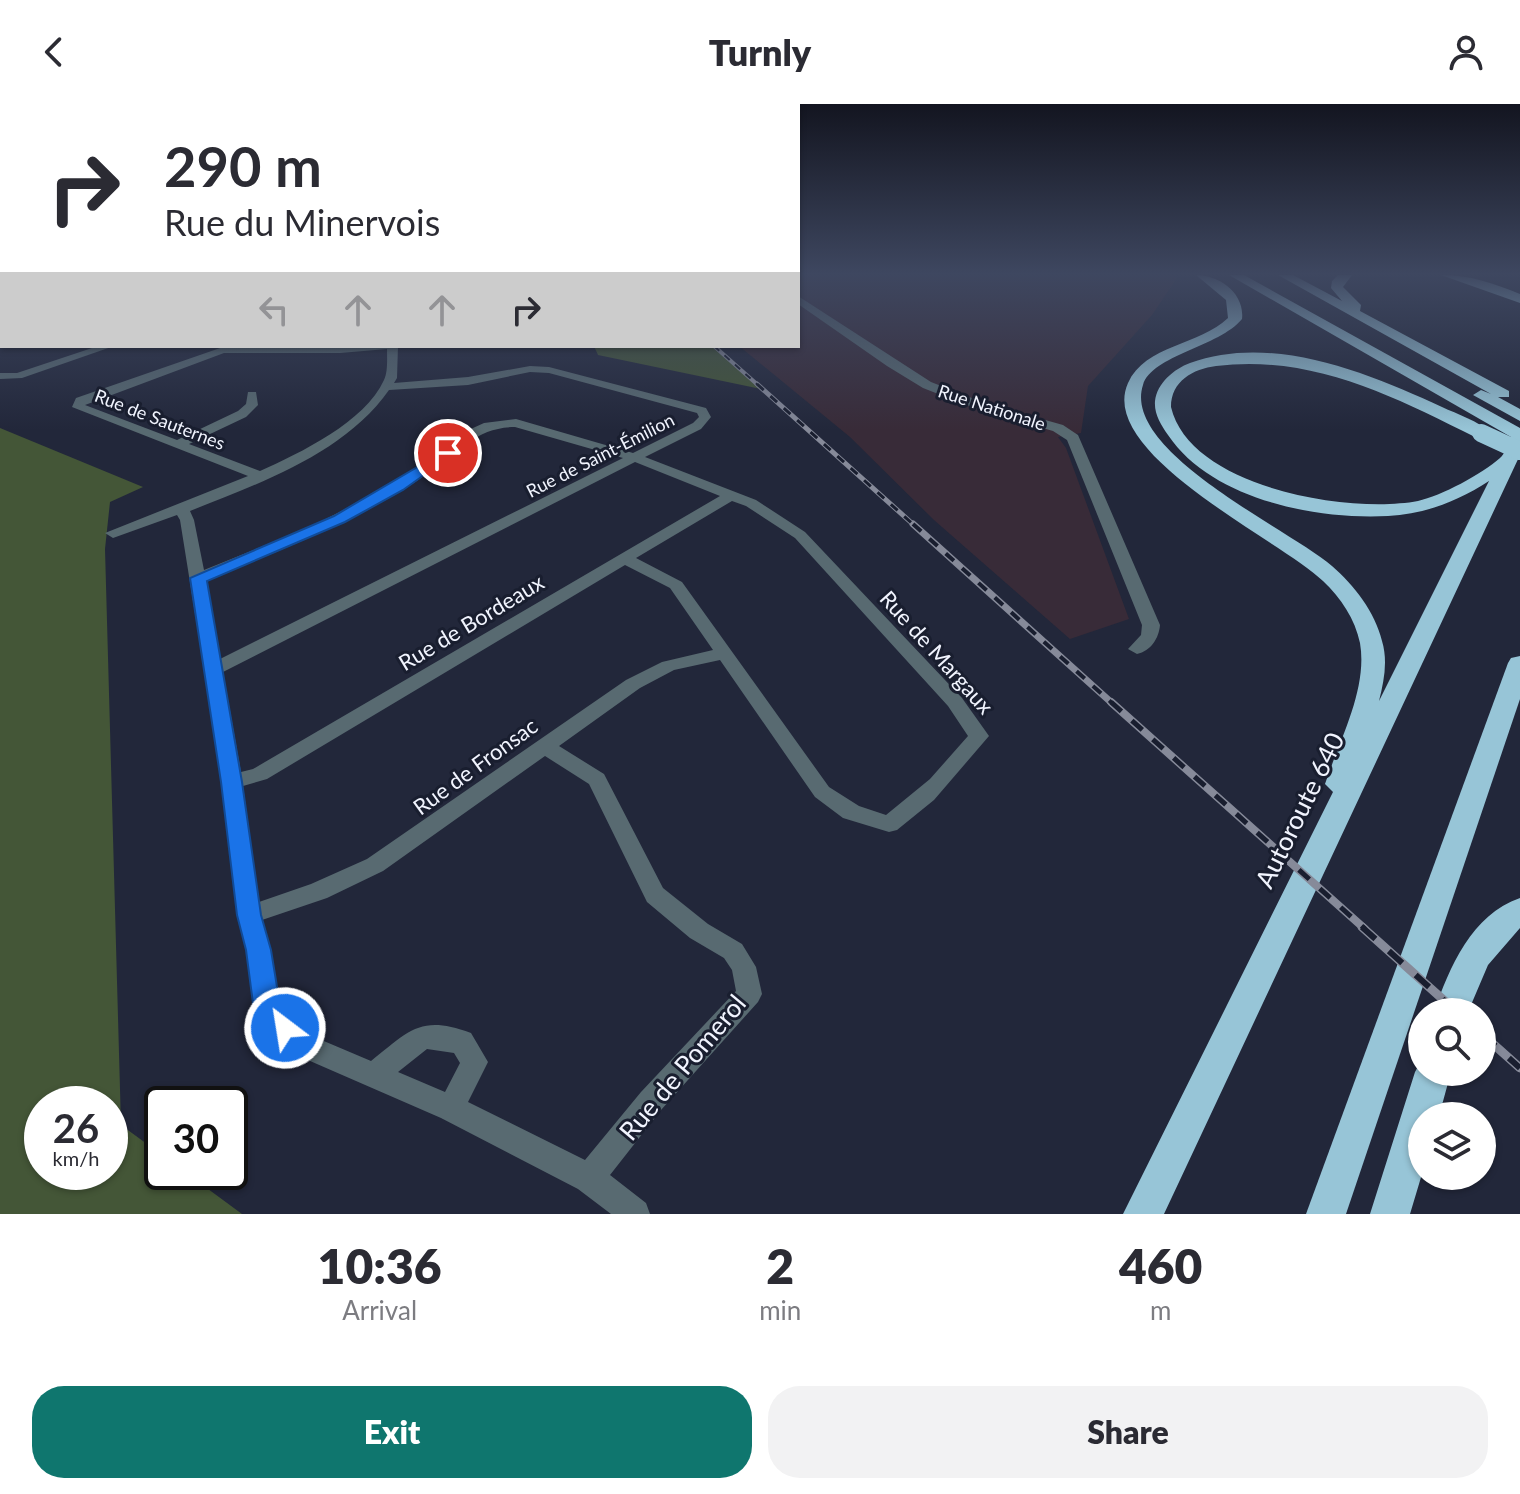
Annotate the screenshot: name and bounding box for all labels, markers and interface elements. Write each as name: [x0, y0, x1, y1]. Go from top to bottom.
icon: back: [32, 30, 76, 74]
text: Turnly: [709, 30, 811, 74]
icon: person: [1444, 30, 1488, 74]
text: 290 m: [164, 132, 322, 199]
icon: right: [32, 136, 136, 240]
text: Rue du Minervois: [164, 200, 440, 244]
icon: left: [252, 288, 296, 332]
icon: ahead: [336, 288, 380, 332]
icon: ahead: [420, 288, 464, 332]
icon: right: [504, 288, 548, 332]
street label: Rue Nationale: [936, 379, 1048, 435]
street label: Rue de Sauternes: [92, 384, 228, 454]
street label: Rue de Saint-Émilion: [522, 408, 678, 502]
pin: [414, 419, 482, 487]
icon: arrive: [426, 431, 470, 475]
street label: Rue de Bordeaux: [393, 568, 549, 676]
street label: Rue de Margaux: [875, 585, 1000, 719]
street label: Rue de Fronsac: [408, 712, 542, 820]
street label: Autoroute 640: [1248, 727, 1350, 893]
position arrow: [243, 986, 327, 1070]
street label: Rue de Pomerol: [612, 988, 752, 1146]
map controls: [1408, 998, 1496, 1190]
button: search: [1408, 998, 1496, 1086]
speed limit sign: 30: [144, 1086, 248, 1190]
button: layers: [1408, 1102, 1496, 1190]
text: 26: [53, 1104, 99, 1152]
text: km/h: [53, 1146, 99, 1170]
text: 10:36: [318, 1237, 442, 1294]
text: 2: [766, 1237, 794, 1294]
text: 460: [1119, 1237, 1202, 1294]
text: Arrival: [342, 1294, 417, 1326]
text: min: [759, 1294, 801, 1326]
text: m: [1150, 1294, 1171, 1326]
button: Exit: [32, 1386, 752, 1478]
button: Share: [768, 1386, 1488, 1478]

